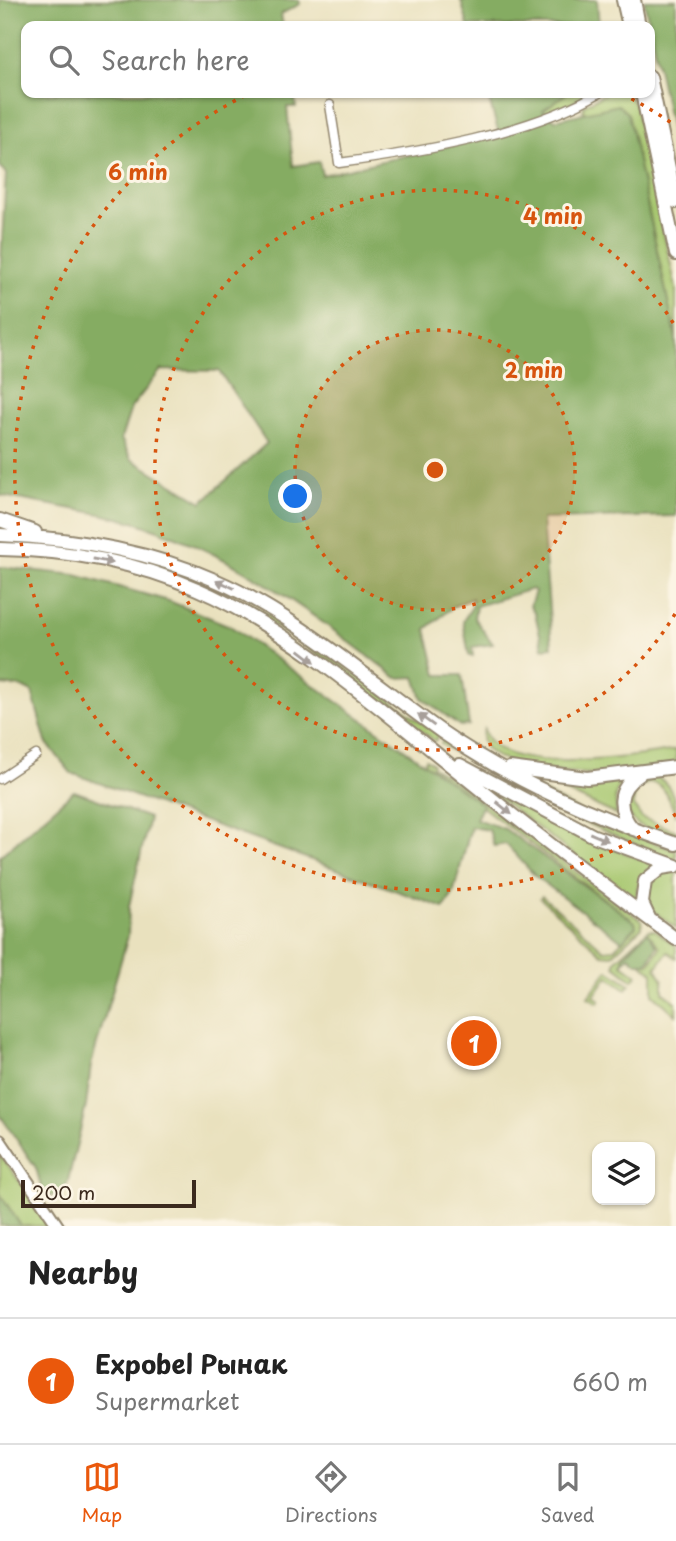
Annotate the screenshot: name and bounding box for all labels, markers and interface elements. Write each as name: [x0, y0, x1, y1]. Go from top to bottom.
search box: [21, 21, 655, 98]
text: Search here: [101, 40, 250, 79]
icon: search: [45, 41, 83, 79]
text: 6 min: [108, 155, 168, 187]
text: 4 min: [523, 199, 583, 231]
text: 2 min: [505, 353, 563, 385]
centre of rings: [423, 458, 447, 482]
your location: [278, 479, 312, 513]
one-way arrow: [92, 555, 114, 566]
one-way arrow: [215, 579, 235, 590]
one-way arrow: [298, 648, 316, 662]
one-way arrow: [417, 713, 435, 727]
one-way arrow: [496, 800, 513, 815]
one-way arrow: [589, 832, 610, 843]
pin: 1: [451, 1017, 497, 1069]
map controls: [592, 1142, 655, 1205]
button: layers: [592, 1142, 655, 1205]
scale bar: [21, 1177, 196, 1209]
text: 200 m: [32, 1178, 95, 1206]
text: Nearby: [28, 1249, 138, 1294]
text: Expobel Рынак: [95, 1344, 287, 1383]
text: 1: [46, 1364, 57, 1399]
text: 660 m: [572, 1364, 648, 1399]
text: Supermarket: [95, 1383, 239, 1418]
tab: Map: [82, 1458, 122, 1528]
tab: Directions: [285, 1458, 378, 1528]
tab: Saved: [541, 1458, 594, 1528]

